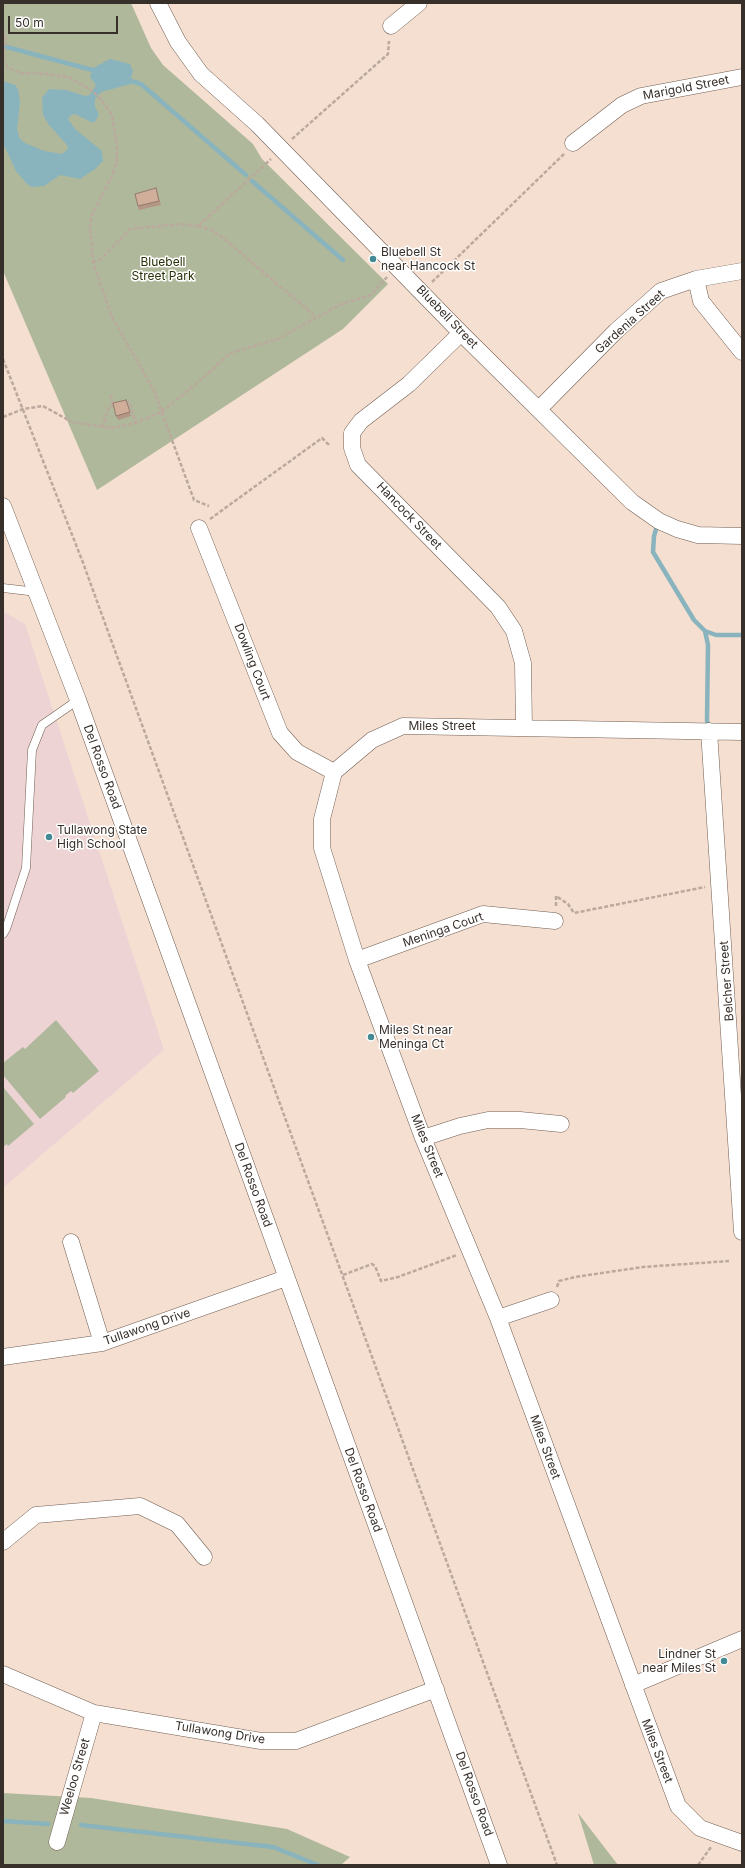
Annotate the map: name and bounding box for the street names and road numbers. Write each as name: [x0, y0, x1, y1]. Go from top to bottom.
street label: Marigold Street: [642, 73, 730, 103]
street label: Bluebell Street: [413, 282, 481, 352]
street label: Gardenia Street: [592, 287, 668, 357]
street label: Hancock Street: [373, 480, 445, 552]
street label: Dowling Court: [231, 622, 273, 702]
street label: Miles Street: [408, 719, 476, 733]
street label: Del Rosso Road: [80, 723, 124, 811]
street label: Meninga Court: [401, 910, 485, 950]
street label: Belcher Street: [717, 940, 737, 1022]
street label: Miles Street: [408, 1112, 446, 1180]
street label: Del Rosso Road: [231, 1141, 275, 1229]
street label: Tullawong Drive: [102, 1305, 192, 1349]
street label: Miles Street: [527, 1413, 563, 1481]
street label: Del Rosso Road: [341, 1446, 385, 1534]
street label: Miles Street: [638, 1717, 676, 1785]
street label: Tullawong Drive: [174, 1719, 266, 1747]
street label: Weeloo Street: [57, 1737, 93, 1817]
street label: Del Rosso Road: [452, 1750, 496, 1838]

